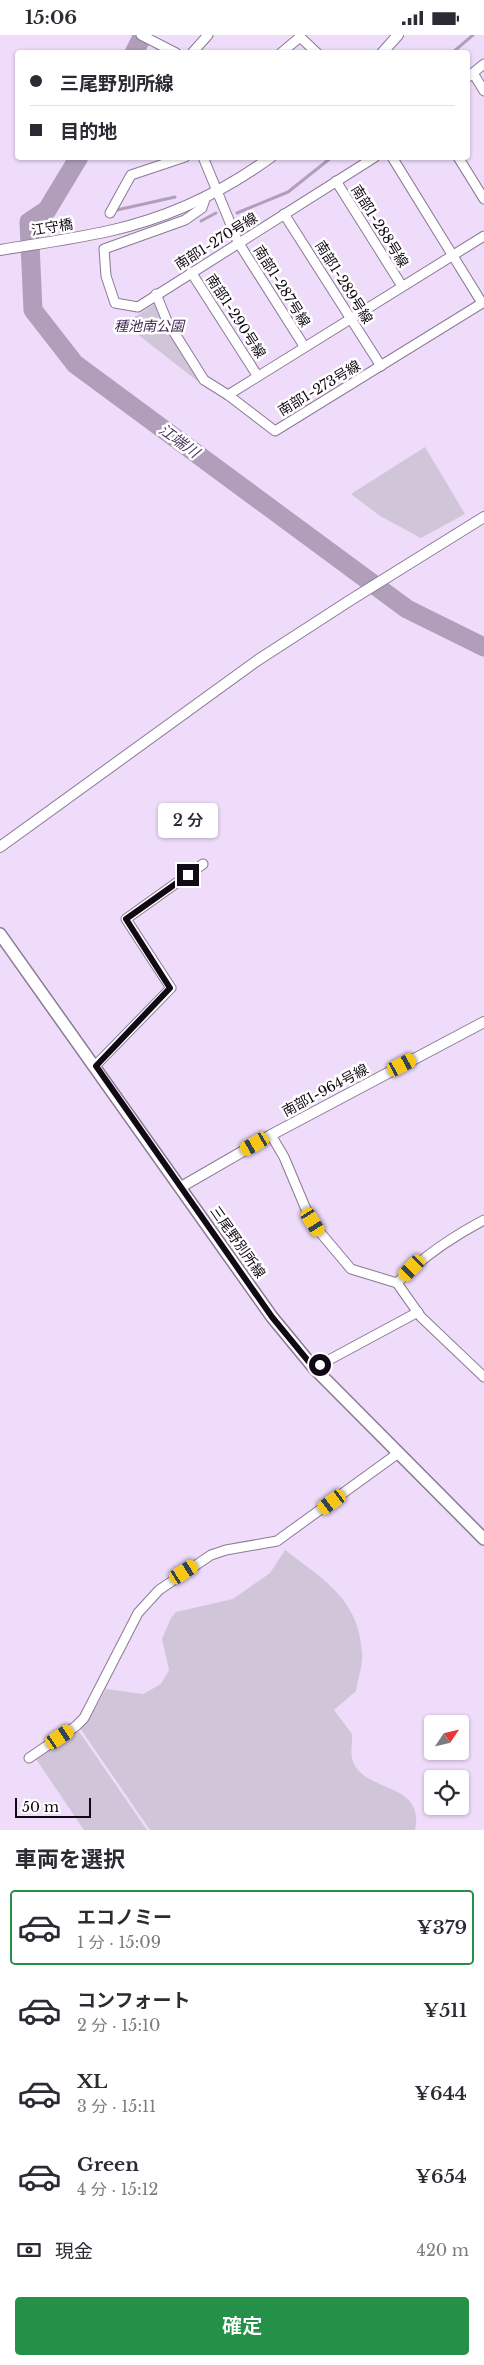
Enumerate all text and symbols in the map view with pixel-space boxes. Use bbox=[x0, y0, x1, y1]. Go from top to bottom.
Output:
text: 15:06 bbox=[25, 6, 77, 29]
text: 三尾野別所線 bbox=[60, 72, 174, 95]
text: 目的地 bbox=[60, 120, 117, 143]
street label: 南部1-288号線 bbox=[347, 181, 413, 271]
street label: 南部1-270号線 bbox=[171, 208, 261, 274]
street label: 江守橋 bbox=[30, 215, 74, 239]
street label: 南部1-289号線 bbox=[311, 237, 377, 327]
street label: 南部1-287号線 bbox=[250, 242, 314, 330]
street label: 南部1-290号線 bbox=[202, 271, 270, 361]
park label: 種池南公園 bbox=[114, 317, 186, 335]
street label: 南部1-273号線 bbox=[274, 356, 364, 420]
water label: 江端川 bbox=[156, 420, 205, 463]
callout: 2 分 bbox=[158, 803, 218, 837]
text: 2 分 bbox=[173, 810, 203, 830]
route end bbox=[177, 864, 199, 886]
car bbox=[385, 1051, 418, 1079]
street label: 南部1-964号線 bbox=[279, 1060, 371, 1120]
car bbox=[238, 1130, 271, 1158]
street label: 三尾野別所線 bbox=[207, 1202, 269, 1282]
car bbox=[298, 1205, 327, 1239]
car bbox=[396, 1252, 427, 1284]
route start bbox=[309, 1354, 331, 1376]
car bbox=[315, 1487, 348, 1517]
car bbox=[167, 1558, 200, 1586]
north arrow bbox=[424, 1715, 469, 1760]
map controls bbox=[424, 1715, 469, 1815]
car bbox=[43, 1722, 76, 1752]
button: locate bbox=[424, 1770, 469, 1815]
scale bar bbox=[15, 1795, 91, 1818]
text: 50 m bbox=[22, 1798, 59, 1816]
text: 車両を選択 bbox=[15, 1846, 125, 1873]
icon: car bbox=[17, 1905, 62, 1950]
text: エコノミー bbox=[77, 1906, 172, 1929]
text: ¥379 bbox=[417, 1916, 467, 1939]
text: 1 分 · 15:09 bbox=[77, 1932, 161, 1952]
icon: car bbox=[17, 1988, 62, 2033]
text: コンフォート bbox=[77, 1989, 190, 2012]
text: ¥511 bbox=[423, 1999, 467, 2022]
text: 2 分 · 15:10 bbox=[77, 2015, 161, 2035]
text: XL bbox=[77, 2070, 107, 2093]
icon: car bbox=[17, 2071, 62, 2116]
text: ¥644 bbox=[414, 2082, 467, 2105]
text: 3 分 · 15:11 bbox=[77, 2096, 156, 2116]
text: Green bbox=[77, 2153, 139, 2176]
icon: car bbox=[17, 2154, 62, 2199]
text: ¥654 bbox=[415, 2165, 467, 2188]
text: 4 分 · 15:12 bbox=[77, 2179, 158, 2199]
icon: cash bbox=[15, 2236, 43, 2264]
text: 現金 bbox=[55, 2240, 93, 2263]
text: 420 m bbox=[417, 2240, 469, 2260]
button: 確定 bbox=[15, 2297, 469, 2355]

